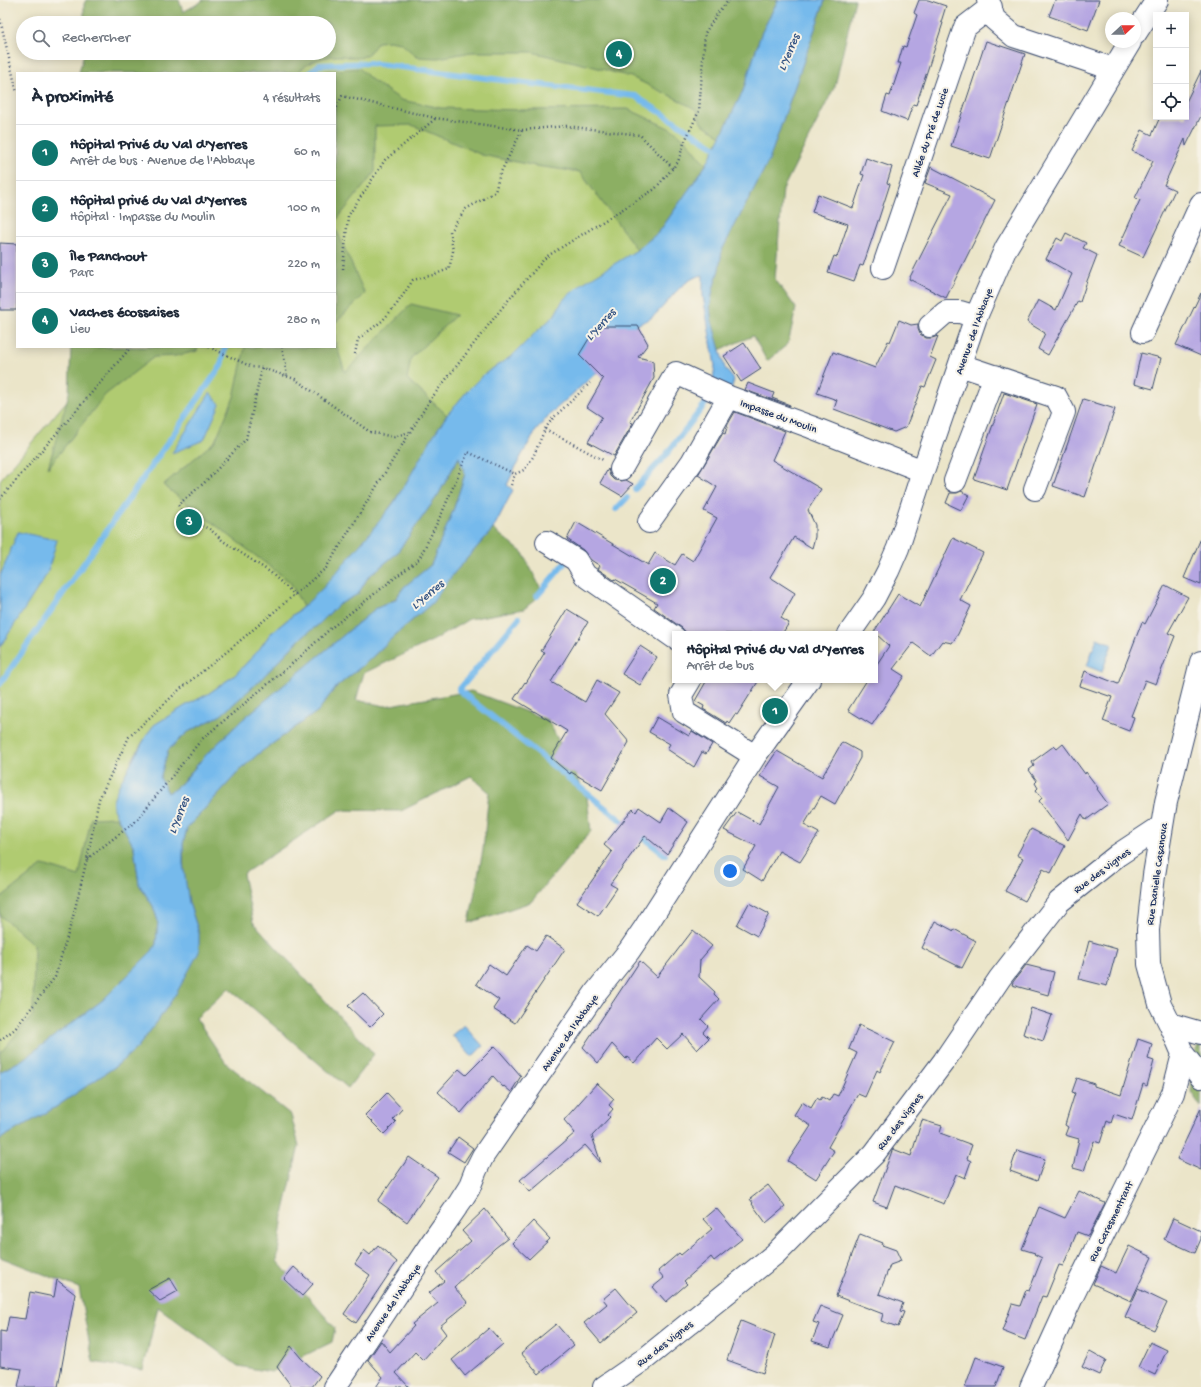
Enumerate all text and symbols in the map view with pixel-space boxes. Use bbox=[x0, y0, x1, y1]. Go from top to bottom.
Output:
north arrow bbox=[1105, 12, 1141, 48]
map controls bbox=[1153, 12, 1189, 120]
button: + bbox=[1153, 12, 1189, 48]
search box bbox=[16, 16, 336, 60]
icon: search bbox=[30, 27, 52, 49]
text: Rechercher bbox=[62, 29, 130, 47]
water label: L'Yerres bbox=[776, 31, 804, 73]
pin: 4 bbox=[606, 39, 632, 69]
button: − bbox=[1153, 48, 1189, 84]
button: locate bbox=[1153, 84, 1189, 120]
street label: Allée du Pré de Lucie bbox=[910, 86, 952, 179]
text: À proximité bbox=[32, 88, 113, 108]
text: 4 résultats bbox=[263, 91, 320, 106]
text: Hôpital Privé du Val d'Yerres bbox=[70, 136, 247, 154]
text: 1 bbox=[42, 145, 48, 160]
text: 60 m bbox=[294, 145, 320, 160]
text: Arrêt de bus · Avenue de l'Abbaye bbox=[70, 154, 255, 169]
text: Hôpital privé du Val d'Yerres bbox=[70, 192, 246, 210]
text: 2 bbox=[42, 201, 48, 216]
text: 100 m bbox=[288, 201, 320, 216]
text: Hôpital · Impasse du Moulin bbox=[70, 210, 215, 225]
text: Île Panchout bbox=[70, 248, 146, 266]
text: 3 bbox=[42, 257, 48, 272]
text: 220 m bbox=[288, 257, 320, 272]
text: Parc bbox=[70, 266, 93, 281]
street label: Avenue de l'Abbaye bbox=[954, 287, 996, 376]
text: Vaches écossaises bbox=[70, 304, 179, 322]
water label: L'Yerres bbox=[583, 305, 621, 344]
text: 4 bbox=[42, 313, 48, 328]
text: 280 m bbox=[287, 313, 320, 328]
text: Lieu bbox=[70, 322, 90, 337]
street label: Impasse du Moulin bbox=[738, 397, 819, 437]
pin: 3 bbox=[176, 507, 202, 537]
pin: 2 bbox=[650, 566, 676, 596]
water label: L'Yerres bbox=[409, 577, 449, 613]
popup bbox=[672, 631, 878, 683]
text: Hôpital Privé du Val d'Yerres bbox=[686, 641, 864, 659]
text: Arrêt de bus bbox=[686, 659, 754, 674]
pin: 1 bbox=[762, 696, 788, 726]
water label: L'Yerres bbox=[166, 794, 194, 836]
street label: Rue Danielle Casanova bbox=[1145, 822, 1171, 926]
street label: Rue des Vignes bbox=[1072, 846, 1134, 897]
your location bbox=[720, 861, 740, 881]
street label: Avenue de l'Abbaye bbox=[540, 992, 602, 1074]
street label: Rue des Vignes bbox=[875, 1091, 926, 1153]
street label: Rue Caresmentrant bbox=[1087, 1178, 1137, 1264]
street label: Avenue de l'Abbaye bbox=[363, 1262, 424, 1344]
street label: Rue des Vignes bbox=[635, 1318, 696, 1370]

